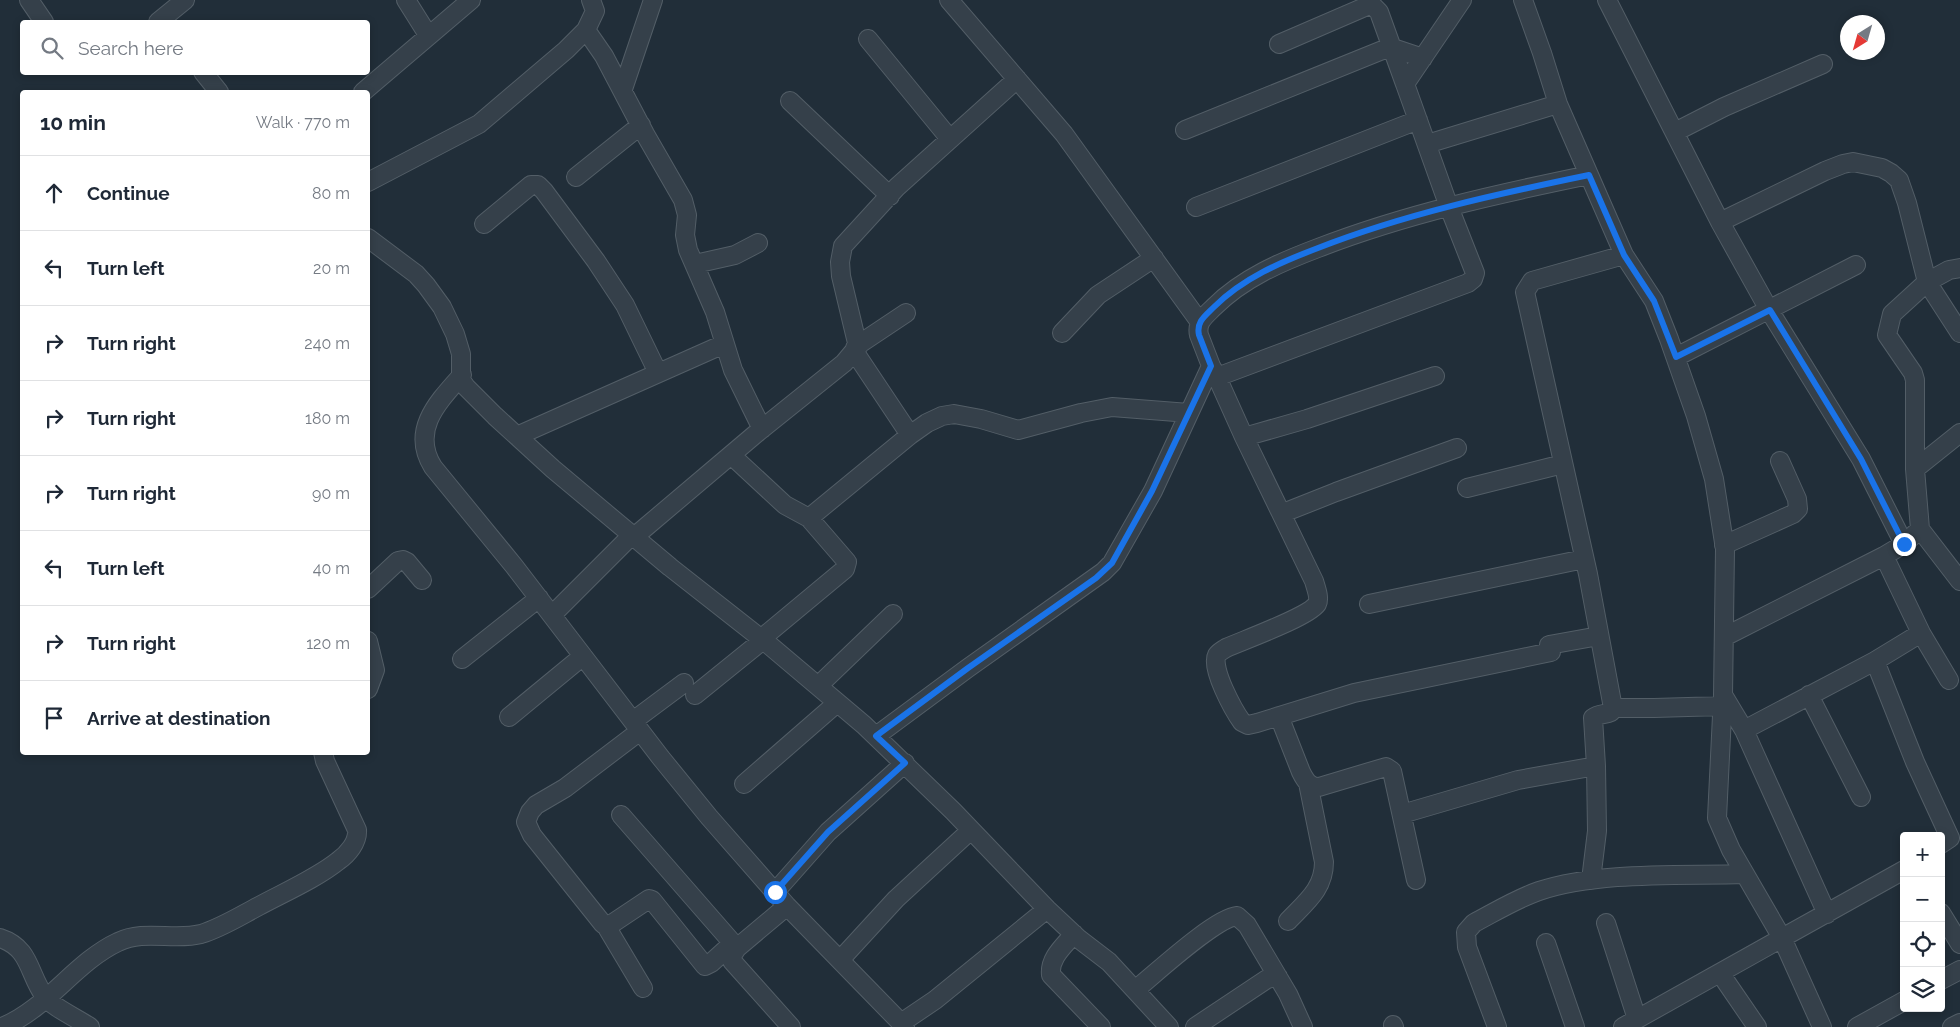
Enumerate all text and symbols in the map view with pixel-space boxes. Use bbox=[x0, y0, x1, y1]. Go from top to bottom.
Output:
north arrow bbox=[1840, 15, 1885, 60]
search box bbox=[20, 20, 370, 75]
icon: search bbox=[38, 34, 66, 62]
text: Search here bbox=[78, 37, 184, 59]
text: 10 min bbox=[40, 110, 106, 135]
text: Walk · 770 m bbox=[256, 113, 350, 132]
icon: ahead bbox=[40, 179, 68, 207]
text: Continue bbox=[87, 182, 170, 204]
text: 80 m bbox=[312, 184, 350, 203]
icon: left bbox=[40, 254, 68, 282]
text: Turn left bbox=[87, 257, 164, 279]
text: 20 m bbox=[313, 259, 350, 278]
icon: right bbox=[40, 329, 68, 357]
text: Turn right bbox=[87, 332, 176, 354]
text: 240 m bbox=[304, 334, 350, 353]
icon: right bbox=[40, 404, 68, 432]
text: Turn right bbox=[87, 407, 176, 429]
text: 180 m bbox=[305, 409, 350, 428]
icon: right bbox=[40, 479, 68, 507]
text: Turn right bbox=[87, 482, 176, 504]
text: 90 m bbox=[312, 484, 350, 503]
route end bbox=[1893, 533, 1916, 556]
icon: left bbox=[40, 554, 68, 582]
text: Turn left bbox=[87, 557, 164, 579]
text: 40 m bbox=[313, 559, 350, 578]
icon: right bbox=[40, 629, 68, 657]
text: Turn right bbox=[87, 632, 176, 654]
text: 120 m bbox=[306, 634, 350, 653]
icon: arrive bbox=[40, 704, 68, 732]
text: Arrive at destination bbox=[87, 707, 271, 729]
map controls bbox=[1900, 832, 1945, 1012]
button: + bbox=[1900, 832, 1945, 877]
button: − bbox=[1900, 877, 1945, 922]
route start bbox=[764, 881, 787, 904]
button: locate bbox=[1900, 922, 1945, 967]
button: layers bbox=[1900, 967, 1945, 1012]

